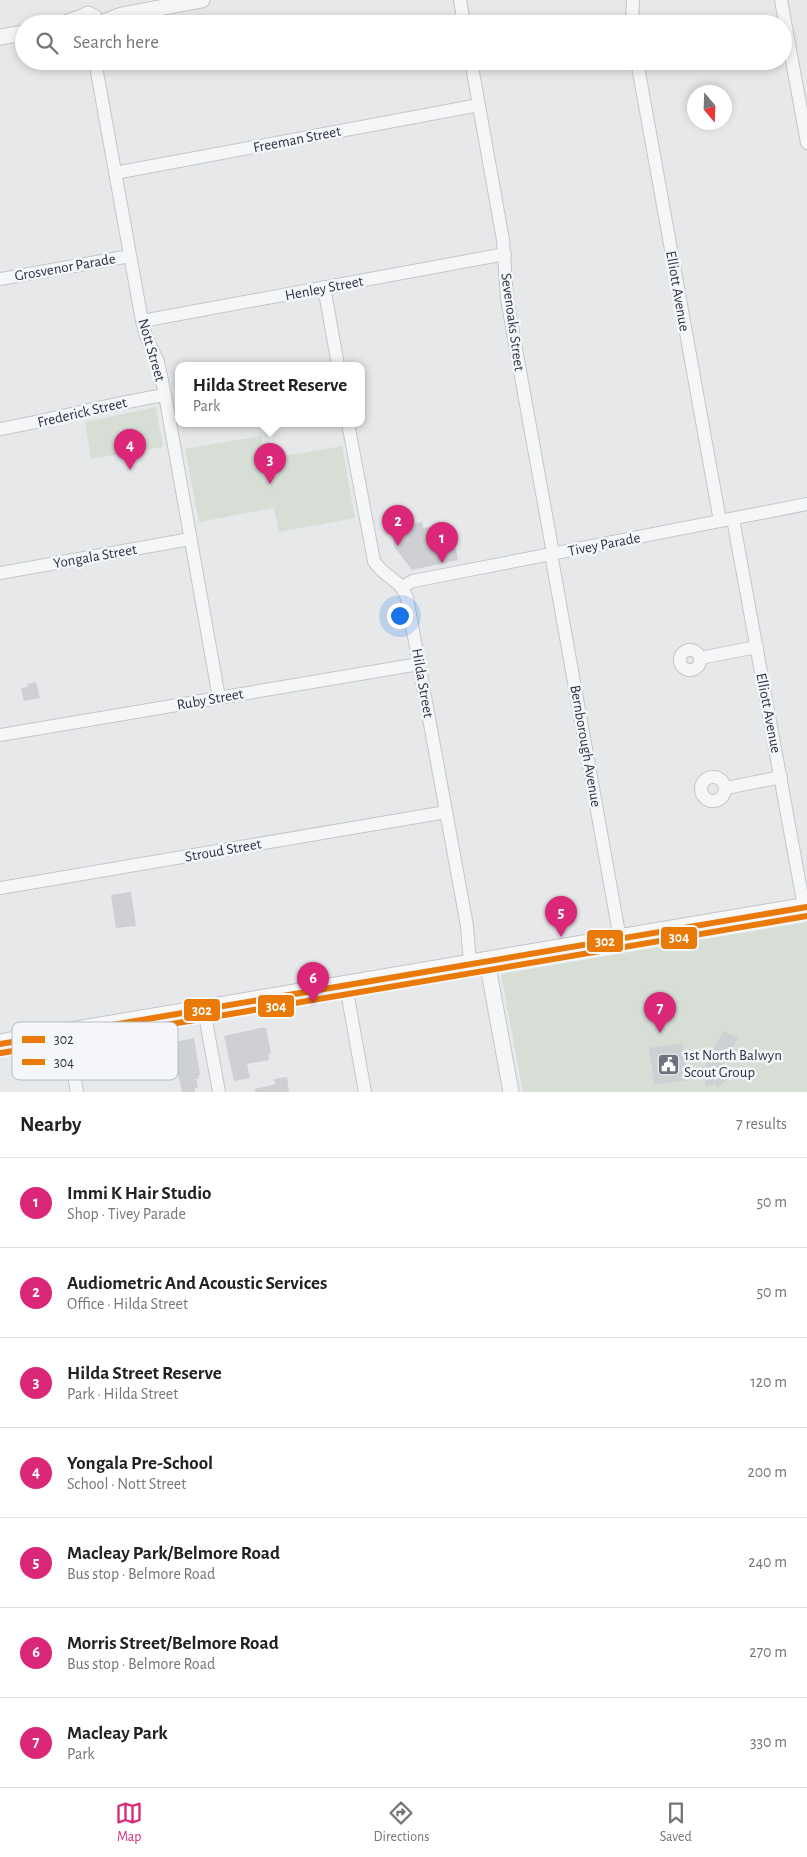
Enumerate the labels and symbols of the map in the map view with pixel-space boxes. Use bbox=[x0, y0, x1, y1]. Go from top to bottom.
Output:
north arrow bbox=[687, 85, 732, 130]
street label: Freeman Street bbox=[252, 124, 342, 155]
street label: Elliott Avenue bbox=[663, 250, 692, 333]
street label: Grosvenor Parade bbox=[13, 251, 117, 284]
street label: Sevenoaks Street bbox=[498, 272, 527, 372]
street label: Henley Street bbox=[284, 274, 365, 303]
street label: Nott Street bbox=[135, 317, 168, 383]
street label: Frederick Street bbox=[36, 395, 128, 430]
pin: 4 bbox=[114, 429, 146, 470]
pin: 3 bbox=[254, 443, 286, 484]
pin: 2 bbox=[382, 505, 414, 546]
pin: 1 bbox=[426, 522, 458, 563]
street label: Tivey Parade bbox=[567, 530, 642, 559]
street label: Yongala Street bbox=[52, 542, 138, 571]
your location bbox=[387, 603, 413, 629]
street label: Hilda Street bbox=[409, 647, 436, 719]
street label: Elliott Avenue bbox=[753, 672, 784, 755]
street label: Bernborough Avenue bbox=[567, 684, 604, 808]
street label: Ruby Street bbox=[176, 686, 245, 713]
street label: Stroud Street bbox=[184, 836, 263, 865]
pin: 5 bbox=[545, 896, 577, 937]
line badge: 304 bbox=[660, 926, 698, 950]
line badge: 302 bbox=[586, 929, 624, 953]
text: 304 bbox=[669, 931, 689, 945]
text: 302 bbox=[595, 935, 615, 949]
pin: 6 bbox=[297, 962, 329, 1003]
pin: 7 bbox=[644, 992, 676, 1033]
line badge: 304 bbox=[257, 994, 295, 1018]
line badge: 302 bbox=[183, 998, 221, 1022]
text: 304 bbox=[266, 1000, 286, 1014]
text: 302 bbox=[192, 1004, 212, 1018]
legend bbox=[12, 1022, 178, 1080]
text: 302 bbox=[54, 1033, 74, 1047]
place label: 1st North Balwyn Scout Group bbox=[684, 1048, 782, 1080]
public building icon: 1st North Balwyn Scout Group bbox=[656, 1052, 680, 1076]
text: 304 bbox=[54, 1056, 74, 1070]

